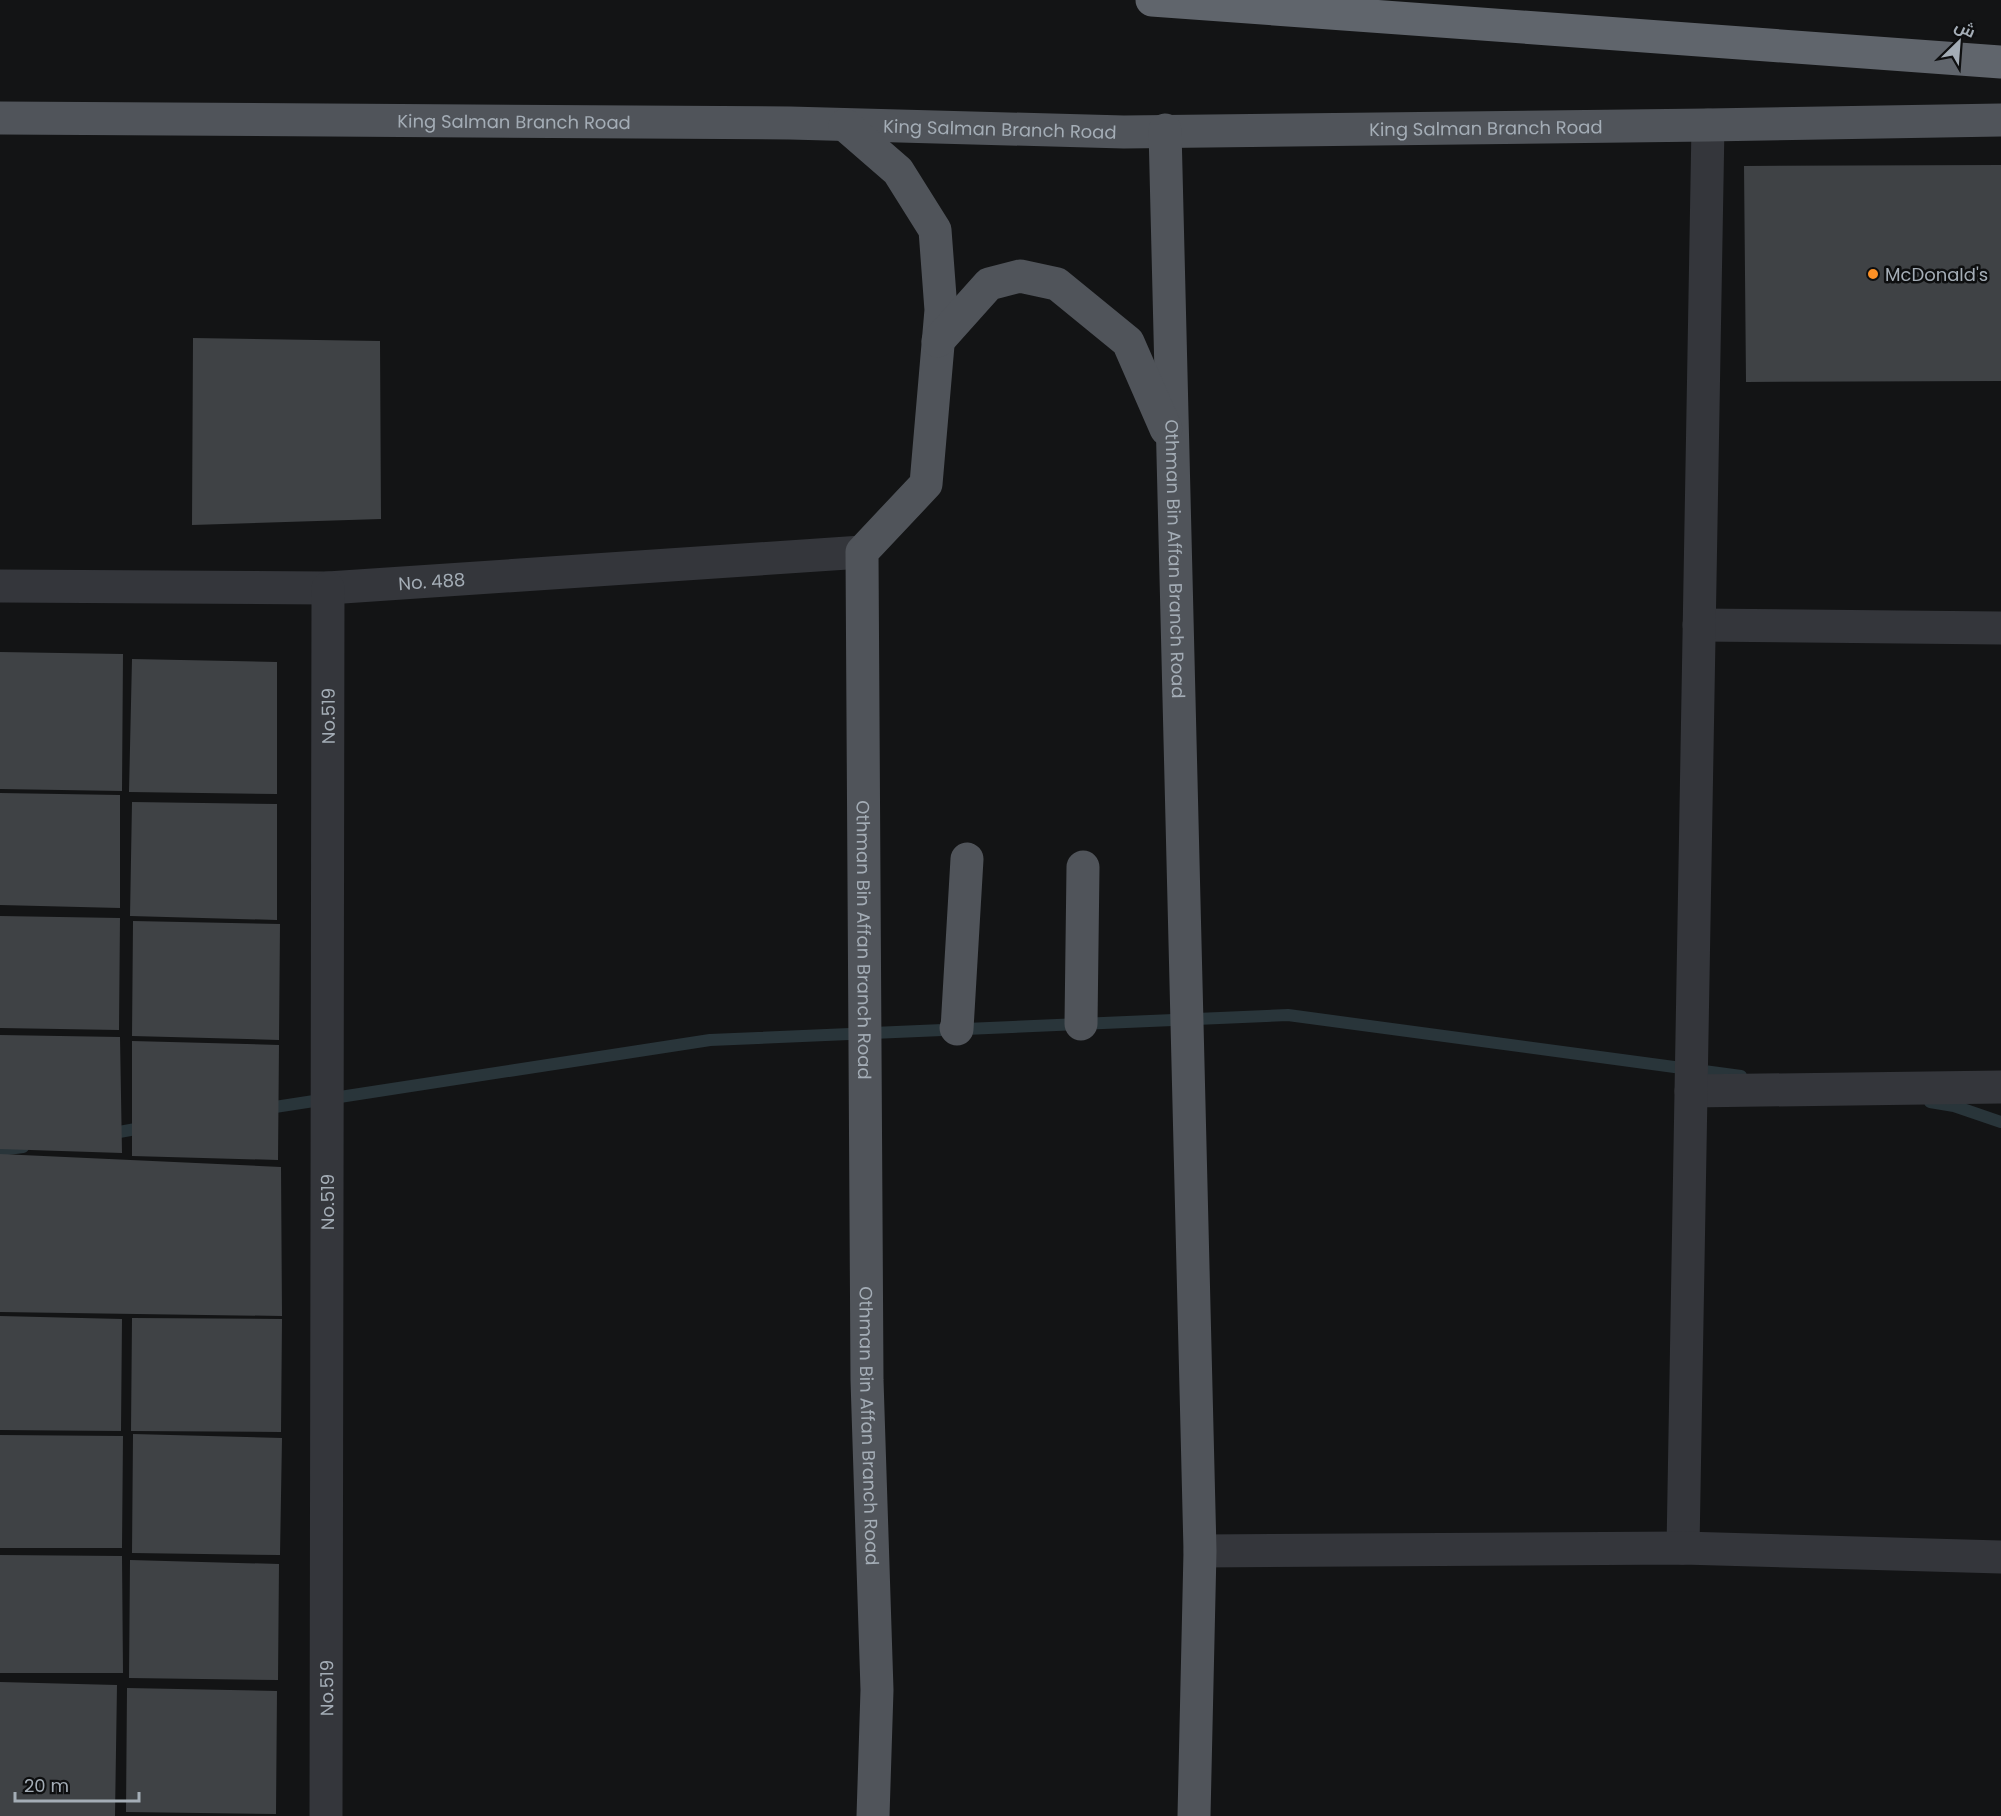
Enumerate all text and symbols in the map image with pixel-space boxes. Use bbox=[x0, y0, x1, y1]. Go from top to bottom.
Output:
north arrow bbox=[1929, 12, 1989, 72]
text: ش bbox=[1951, 14, 1979, 44]
street label: King Salman Branch Road bbox=[397, 108, 631, 134]
street label: King Salman Branch Road bbox=[883, 113, 1117, 144]
street label: King Salman Branch Road bbox=[1369, 114, 1603, 142]
place label: McDonald's bbox=[1885, 262, 1988, 287]
marker: McDonald's bbox=[1866, 267, 1880, 281]
street label: Othman Bin Affan Branch Road bbox=[1160, 419, 1191, 699]
street label: No. 488 bbox=[398, 566, 466, 596]
street label: No.519 bbox=[315, 688, 340, 744]
street label: Othman Bin Affan Branch Road bbox=[851, 800, 878, 1080]
street label: No.519 bbox=[314, 1174, 340, 1230]
street label: Othman Bin Affan Branch Road bbox=[854, 1286, 885, 1566]
street label: No.519 bbox=[314, 1660, 339, 1716]
scale bar bbox=[15, 1765, 140, 1803]
text: 20 m bbox=[24, 1773, 69, 1798]

